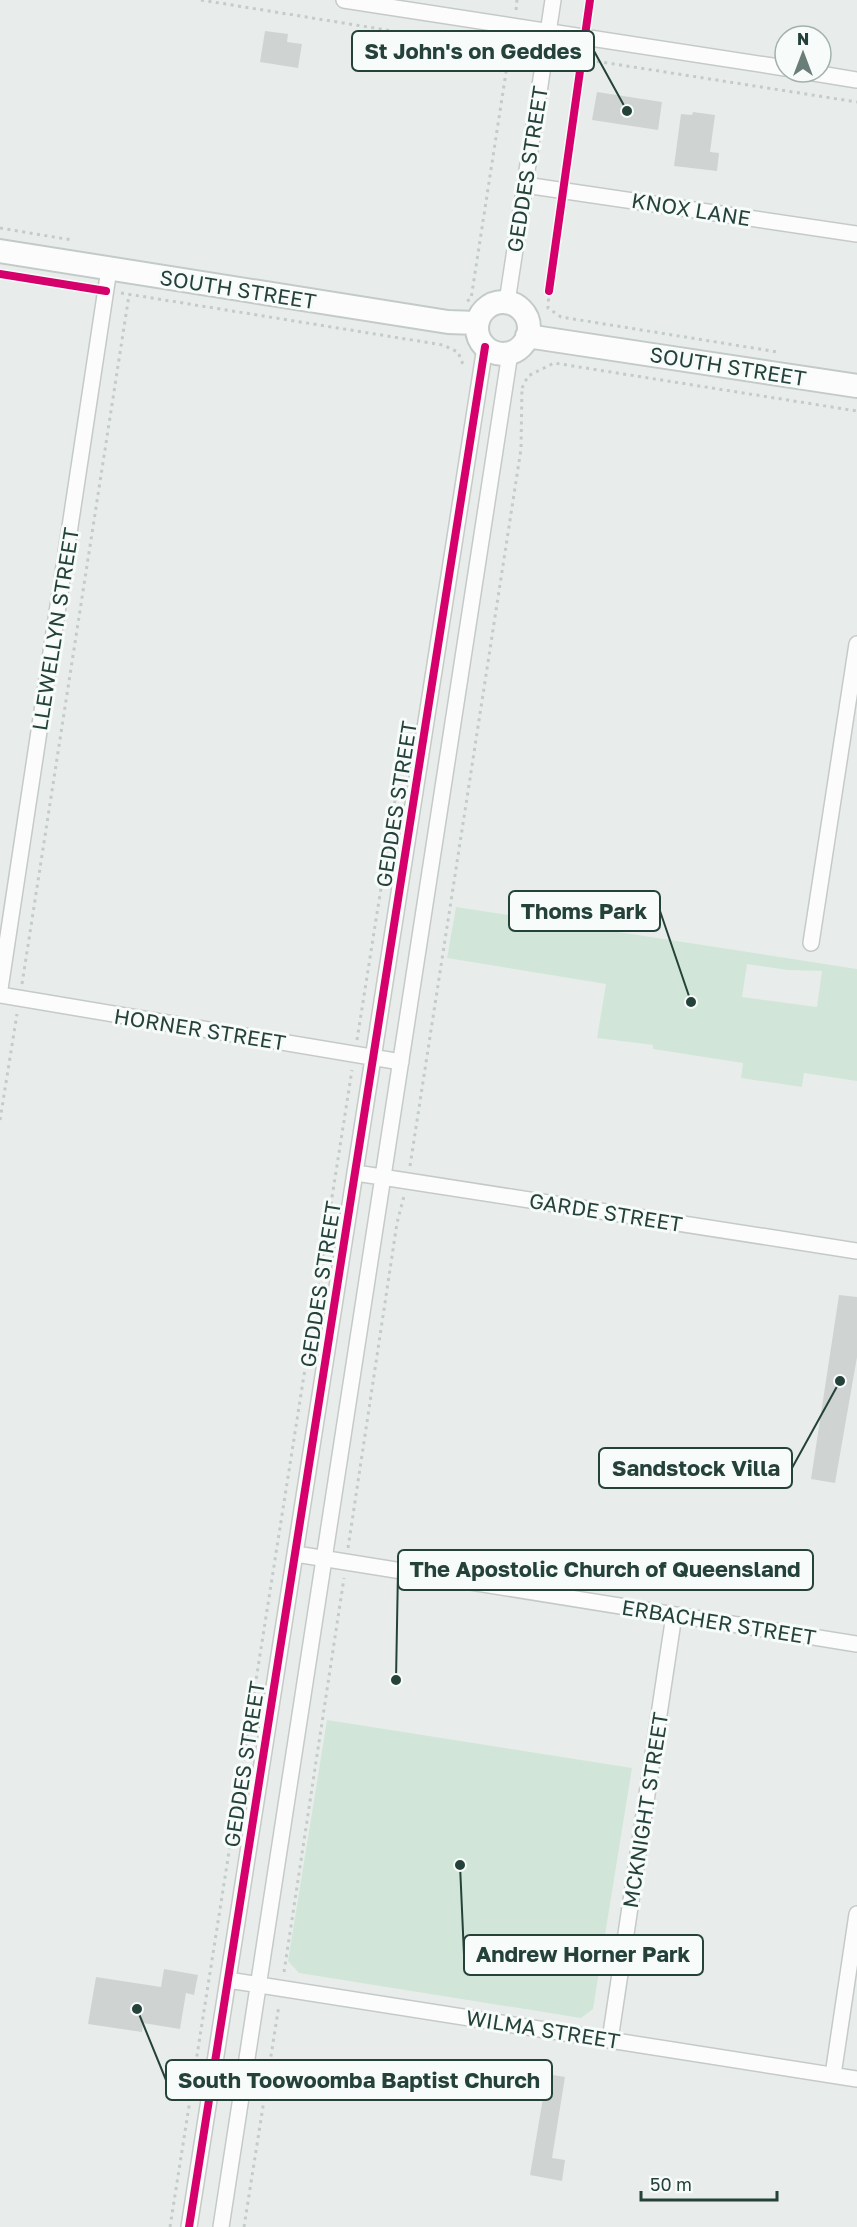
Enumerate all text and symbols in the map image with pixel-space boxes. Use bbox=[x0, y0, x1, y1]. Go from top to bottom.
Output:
north arrow bbox=[773, 24, 833, 84]
text: N bbox=[797, 29, 809, 49]
callout: St John's on Geddes bbox=[352, 31, 594, 71]
text: St John's on Geddes bbox=[364, 37, 582, 64]
street label: GEDDES STREET bbox=[501, 84, 553, 254]
street label: KNOX LANE bbox=[630, 187, 752, 231]
street label: SOUTH STREET bbox=[158, 264, 318, 314]
street label: SOUTH STREET bbox=[648, 341, 808, 391]
street label: LLEWELLYN STREET bbox=[26, 526, 84, 732]
street label: GEDDES STREET bbox=[370, 719, 422, 889]
callout: Thoms Park bbox=[509, 891, 660, 931]
text: Thoms Park bbox=[521, 897, 647, 924]
street label: HORNER STREET bbox=[112, 1003, 288, 1055]
street label: GARDE STREET bbox=[527, 1187, 685, 1237]
street label: GEDDES STREET bbox=[294, 1199, 346, 1369]
callout: Sandstock Villa bbox=[599, 1448, 792, 1488]
text: Sandstock Villa bbox=[612, 1454, 780, 1481]
callout: The Apostolic Church of Queensland bbox=[398, 1550, 813, 1590]
text: The Apostolic Church of Queensland bbox=[409, 1555, 801, 1582]
street label: ERBACHER STREET bbox=[620, 1594, 818, 1650]
street label: GEDDES STREET bbox=[218, 1679, 270, 1849]
street label: MCKNIGHT STREET bbox=[617, 1710, 673, 1910]
callout: Andrew Horner Park bbox=[464, 1935, 703, 1975]
text: Andrew Horner Park bbox=[476, 1940, 691, 1967]
street label: WILMA STREET bbox=[464, 2004, 622, 2054]
callout: South Toowoomba Baptist Church bbox=[166, 2060, 552, 2100]
text: South Toowoomba Baptist Church bbox=[178, 2066, 540, 2093]
scale bar bbox=[641, 2164, 778, 2202]
text: 50 m bbox=[650, 2173, 692, 2195]

